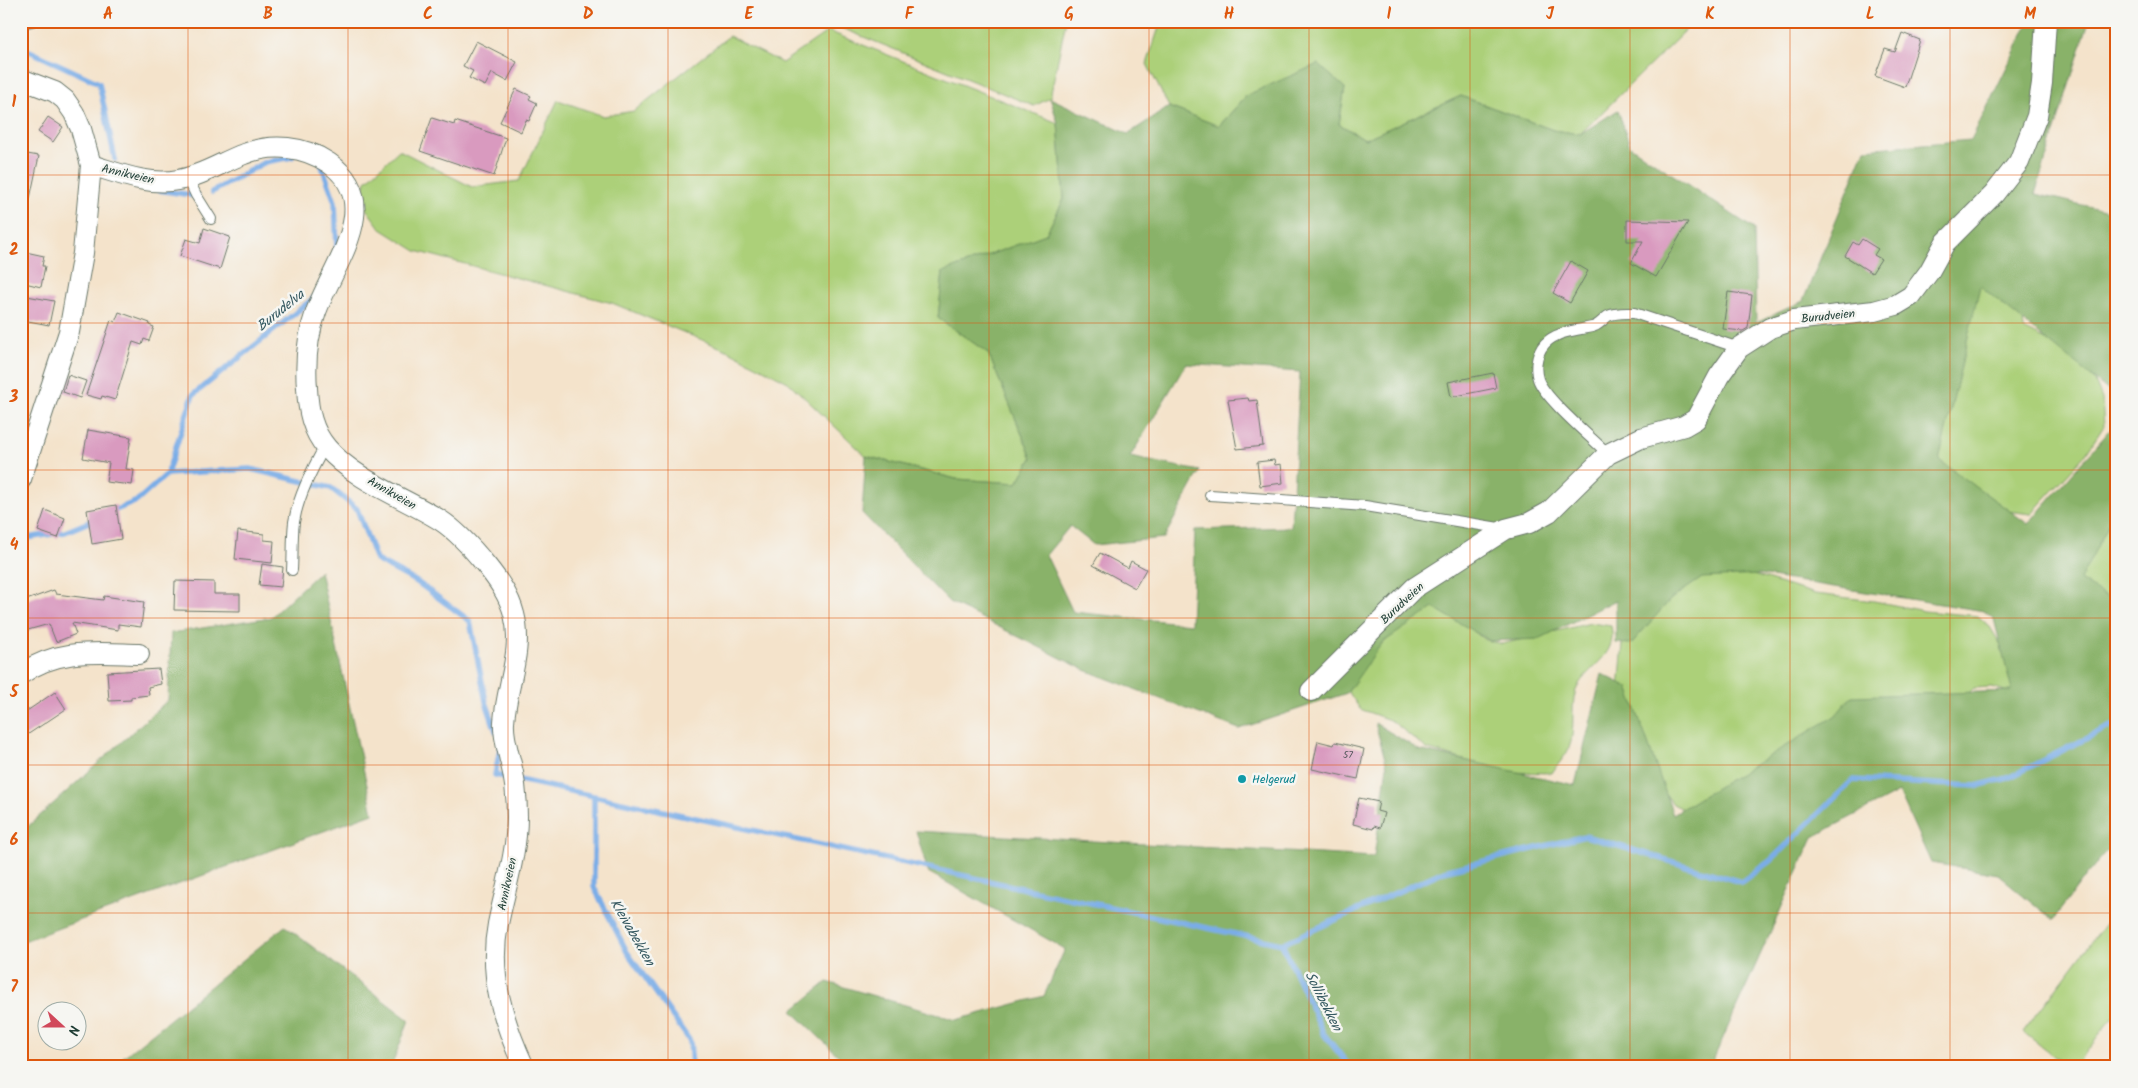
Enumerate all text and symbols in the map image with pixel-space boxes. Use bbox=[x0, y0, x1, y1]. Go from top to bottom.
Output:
text: A bbox=[103, 2, 113, 27]
text: B bbox=[263, 2, 273, 27]
text: C bbox=[423, 2, 433, 27]
text: D bbox=[583, 2, 594, 27]
text: E bbox=[745, 2, 755, 27]
text: F bbox=[905, 2, 915, 27]
text: G bbox=[1064, 2, 1074, 27]
text: H bbox=[1224, 2, 1234, 27]
text: I bbox=[1387, 2, 1392, 27]
text: J bbox=[1546, 2, 1555, 27]
text: K bbox=[1705, 2, 1715, 27]
text: L bbox=[1866, 2, 1874, 27]
text: M bbox=[2024, 2, 2037, 27]
text: 1 bbox=[12, 90, 17, 115]
street label: Annikveien bbox=[100, 159, 156, 190]
text: 2 bbox=[9, 238, 19, 263]
water label: Burudelva bbox=[252, 284, 311, 337]
street label: Burudveien bbox=[1800, 304, 1856, 329]
text: 3 bbox=[9, 385, 19, 410]
street label: Annikveien bbox=[364, 472, 420, 515]
text: 4 bbox=[10, 533, 19, 558]
street label: Burudveien bbox=[1376, 578, 1429, 629]
text: 5 bbox=[9, 680, 20, 705]
house number: 57 bbox=[1343, 747, 1353, 763]
place label: Helgerud bbox=[1252, 770, 1296, 789]
marker: Helgerud bbox=[1236, 773, 1248, 785]
text: 6 bbox=[10, 828, 19, 853]
street label: Annikveien bbox=[493, 856, 522, 912]
water label: Kleivabekken bbox=[604, 895, 661, 972]
water label: Sollibekken bbox=[1299, 968, 1348, 1037]
text: 7 bbox=[10, 975, 18, 1000]
north arrow bbox=[38, 1000, 88, 1050]
text: N bbox=[61, 1022, 85, 1039]

